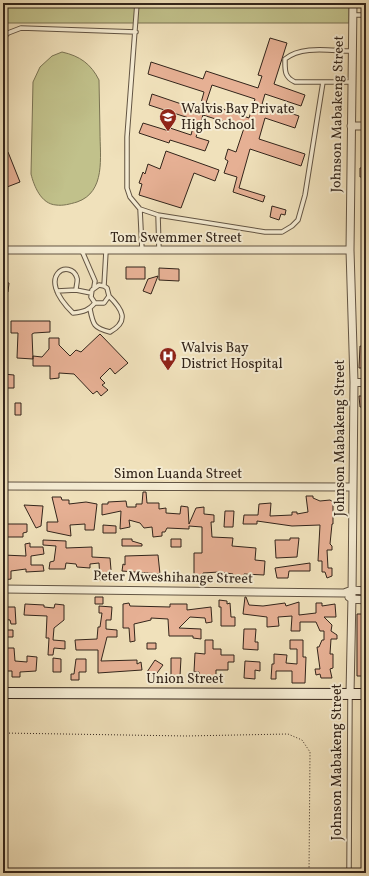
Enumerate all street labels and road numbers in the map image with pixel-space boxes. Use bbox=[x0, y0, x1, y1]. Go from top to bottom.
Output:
street label: Johnson Mabakeng Street bbox=[327, 35, 349, 193]
street label: Tom Swemmer Street bbox=[110, 229, 242, 248]
street label: Johnson Mabakeng Street bbox=[331, 359, 350, 516]
street label: Simon Luanda Street bbox=[114, 465, 242, 484]
street label: Peter Mweshihange Street bbox=[93, 567, 253, 589]
street label: Union Street bbox=[146, 670, 224, 689]
street label: Johnson Mabakeng Street bbox=[328, 683, 347, 840]

